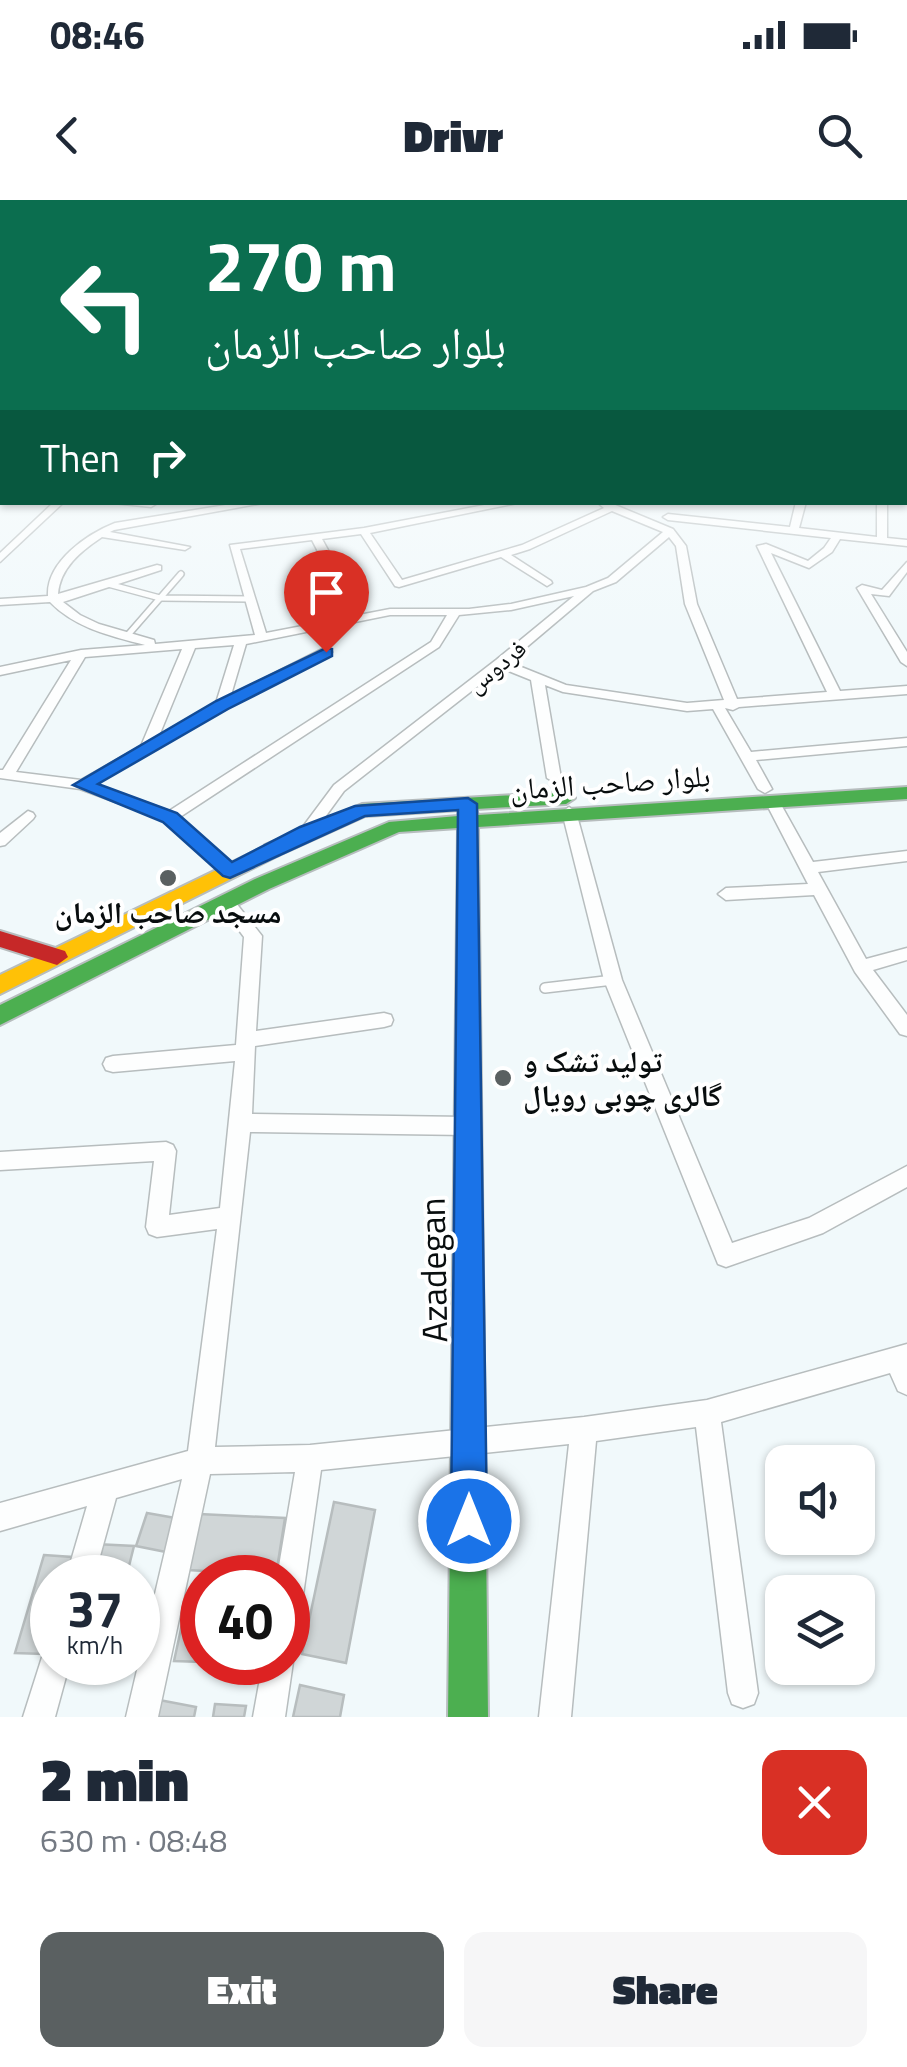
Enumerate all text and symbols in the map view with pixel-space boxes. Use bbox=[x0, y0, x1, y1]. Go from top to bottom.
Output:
text: 08:46 bbox=[50, 6, 145, 64]
text: Drivr bbox=[404, 101, 503, 169]
icon: back bbox=[40, 108, 95, 163]
icon: search bbox=[812, 108, 867, 163]
text: 270 m bbox=[205, 212, 397, 318]
icon: left bbox=[40, 240, 170, 370]
text: بلوار صاحب الزمان bbox=[205, 308, 506, 376]
text: Then bbox=[40, 429, 120, 487]
icon: right bbox=[140, 430, 195, 485]
pin bbox=[284, 550, 369, 653]
icon: arrive bbox=[299, 565, 354, 620]
street label: فردوس bbox=[458, 630, 534, 702]
street label: بلوار صاحب الزمان bbox=[508, 752, 712, 812]
marker: مسجد صاحب الزمان bbox=[157, 867, 179, 889]
place label: مسجد صاحب الزمان bbox=[55, 889, 281, 935]
place label: تولید تشک و گالری چوبی رویال bbox=[523, 1038, 722, 1118]
marker: تولید تشک و گالری چوبی رویال bbox=[492, 1067, 514, 1089]
street label: Azadegan bbox=[405, 1197, 461, 1343]
map controls bbox=[765, 1445, 875, 1685]
button: sound bbox=[765, 1445, 875, 1555]
position arrow bbox=[417, 1469, 521, 1573]
speed limit sign: 40 bbox=[180, 1555, 310, 1685]
text: 37 bbox=[67, 1570, 123, 1646]
button: layers bbox=[765, 1575, 875, 1685]
text: km/h bbox=[67, 1626, 123, 1664]
text: 2 min bbox=[40, 1733, 189, 1824]
button: close bbox=[762, 1750, 867, 1855]
text: 630 m · 08:48 bbox=[40, 1816, 227, 1864]
button: Exit bbox=[40, 1932, 444, 2047]
button: Share bbox=[464, 1932, 867, 2047]

